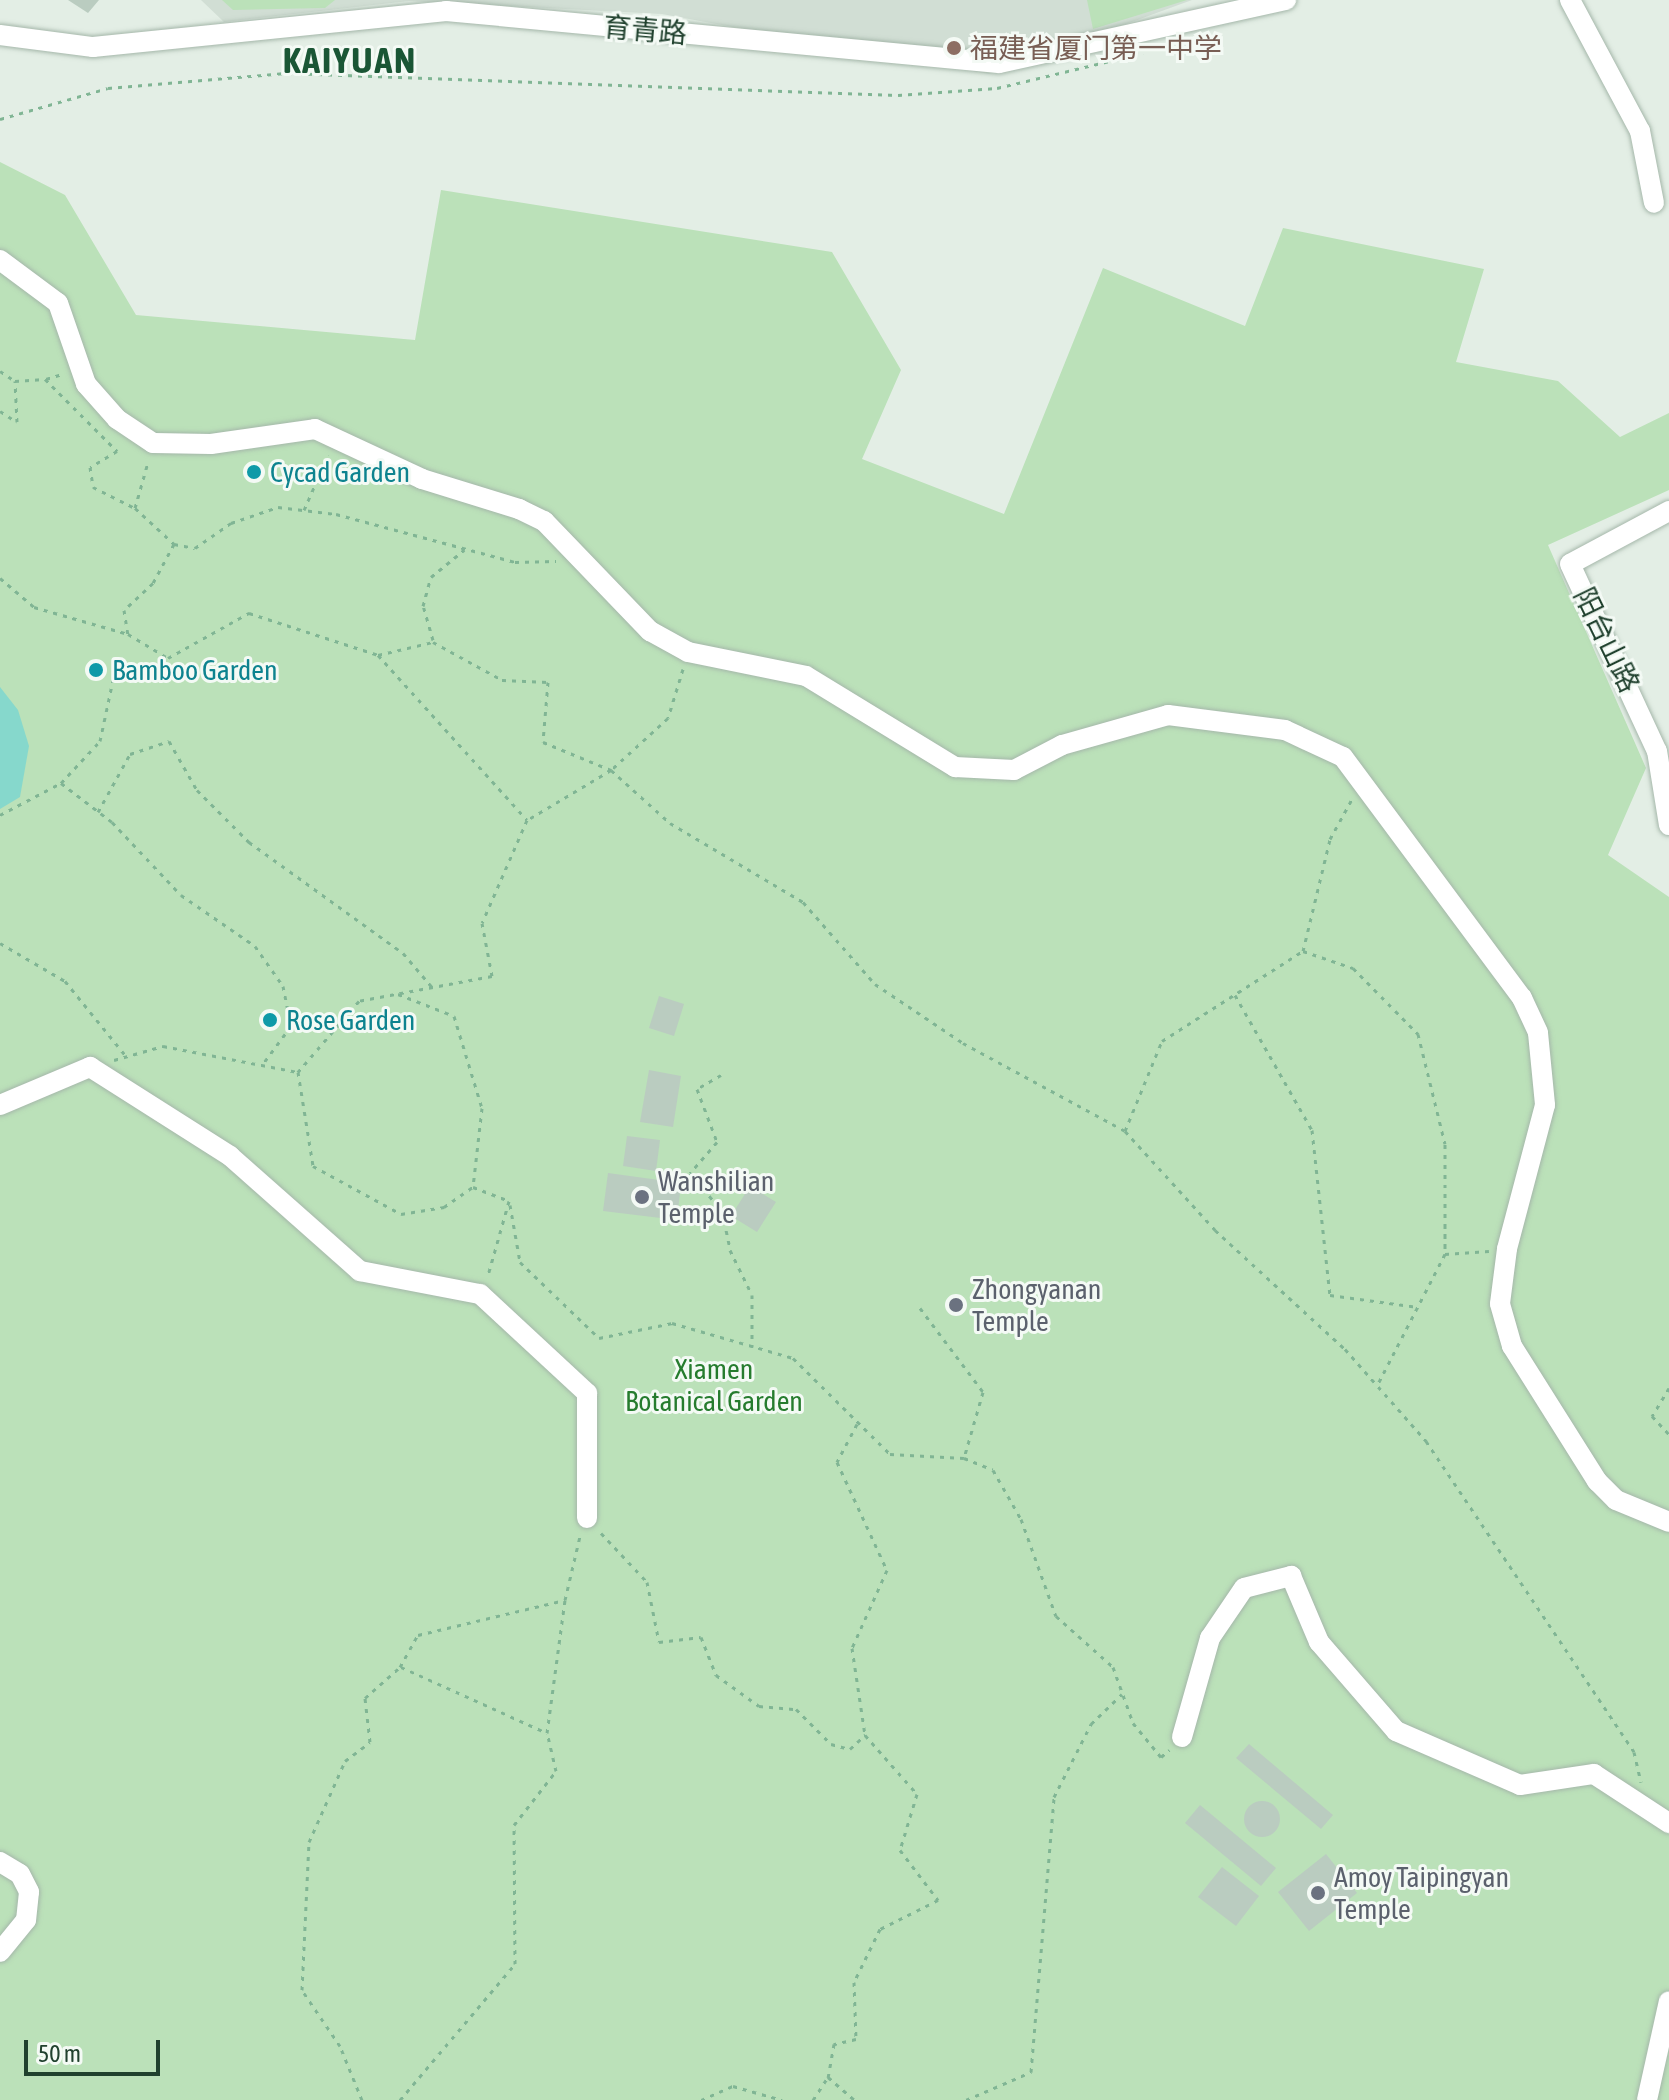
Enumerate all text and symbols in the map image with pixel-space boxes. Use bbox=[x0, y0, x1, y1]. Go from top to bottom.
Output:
street label: 育青路 bbox=[602, 10, 688, 50]
place label: 福建省厦门第一中学 bbox=[970, 31, 1222, 65]
district label: KAIYUAN bbox=[283, 39, 417, 83]
marker: 福建省厦门第一中学 bbox=[945, 39, 963, 57]
place label: Cycad Garden bbox=[270, 455, 410, 489]
marker: Cycad Garden bbox=[245, 463, 263, 481]
street label: 阳台山路 bbox=[1567, 582, 1647, 698]
place label: Bamboo Garden bbox=[112, 653, 278, 687]
marker: Bamboo Garden bbox=[87, 661, 105, 679]
place label: Rose Garden bbox=[286, 1003, 415, 1037]
marker: Rose Garden bbox=[261, 1011, 279, 1029]
place label: Wanshilian Temple bbox=[658, 1164, 774, 1230]
marker: Wanshilian Temple bbox=[633, 1188, 651, 1206]
place label: Zhongyanan Temple bbox=[972, 1272, 1101, 1338]
marker: Zhongyanan Temple bbox=[947, 1296, 965, 1314]
park label: Xiamen Botanical Garden bbox=[625, 1352, 803, 1418]
place label: Amoy Taipingyan Temple bbox=[1334, 1860, 1509, 1926]
marker: Amoy Taipingyan Temple bbox=[1309, 1884, 1327, 1902]
scale bar bbox=[28, 2024, 164, 2074]
text: 50 m bbox=[38, 2040, 81, 2067]

